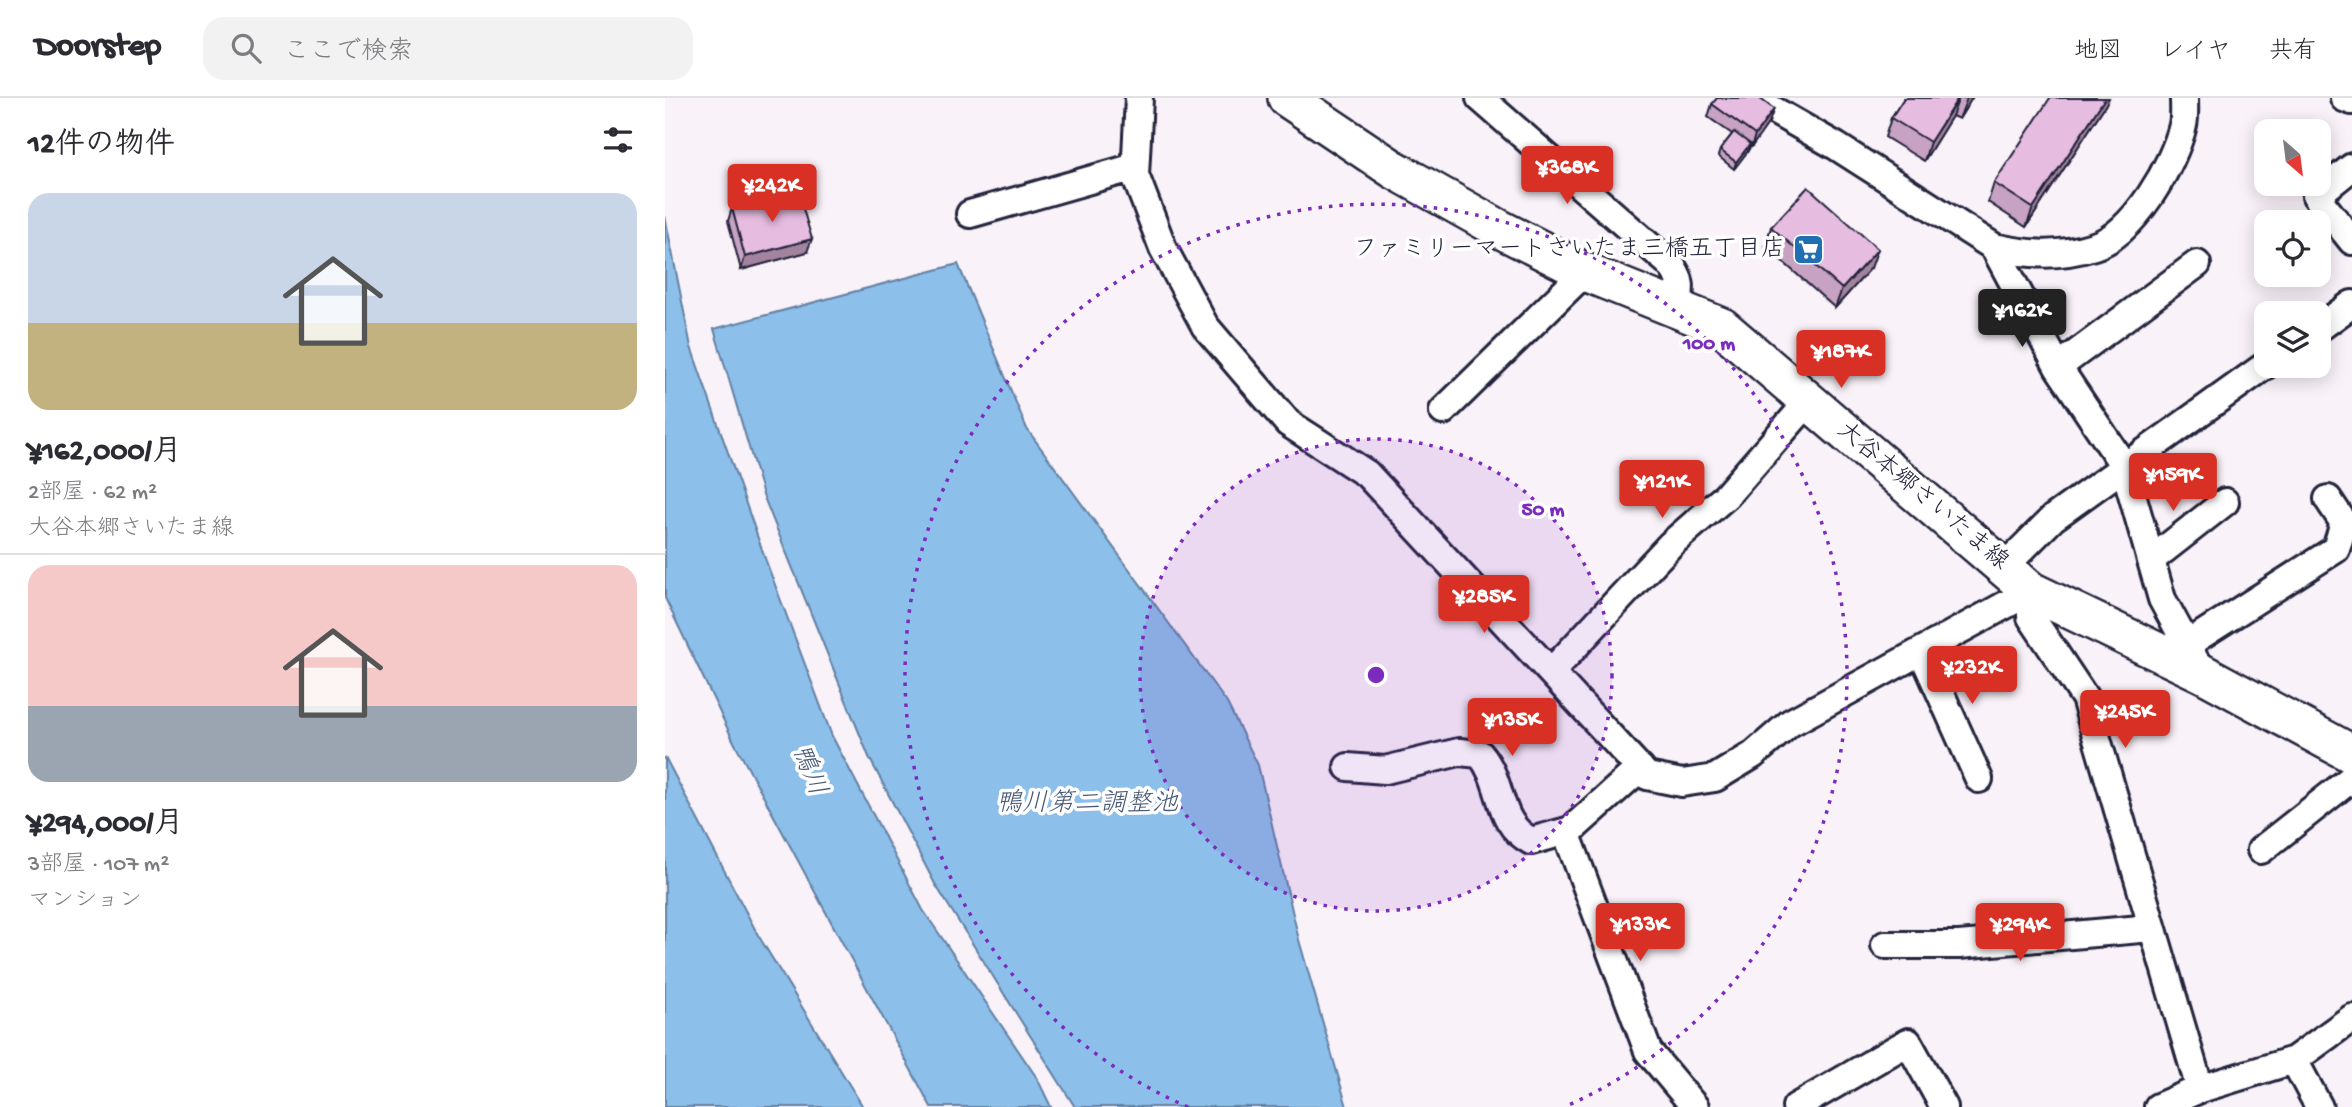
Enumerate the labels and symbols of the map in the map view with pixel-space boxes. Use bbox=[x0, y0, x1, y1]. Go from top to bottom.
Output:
north arrow bbox=[2254, 119, 2331, 196]
pin: ¥368K bbox=[1518, 146, 1616, 206]
pin: ¥242K bbox=[723, 164, 821, 224]
supermarket icon: ファミリーマートさいたま三橋五丁目店 bbox=[1791, 233, 1825, 267]
place label: ファミリーマートさいたま三橋五丁目店 bbox=[1353, 235, 1785, 265]
pin: ¥162K bbox=[1973, 289, 2071, 349]
pin: ¥187K bbox=[1792, 330, 1890, 390]
text: 100 m bbox=[1682, 333, 1735, 358]
street label: 大谷本郷さいたま線 bbox=[1830, 416, 2014, 577]
pin: ¥159K bbox=[2124, 454, 2222, 513]
pin: ¥121K bbox=[1613, 460, 1711, 520]
text: 50 m bbox=[1522, 499, 1565, 524]
pin: ¥285K bbox=[1435, 575, 1533, 635]
pin: ¥232K bbox=[1923, 646, 2021, 706]
centre of rings bbox=[1364, 663, 1388, 687]
pin: ¥245K bbox=[2076, 690, 2174, 750]
pin: ¥135K bbox=[1463, 698, 1561, 758]
water label: 鴨川 bbox=[783, 740, 833, 801]
water label: 鴨川第二調整池 bbox=[996, 788, 1179, 821]
pin: ¥133K bbox=[1591, 904, 1689, 963]
pin: ¥294K bbox=[1971, 904, 2069, 963]

